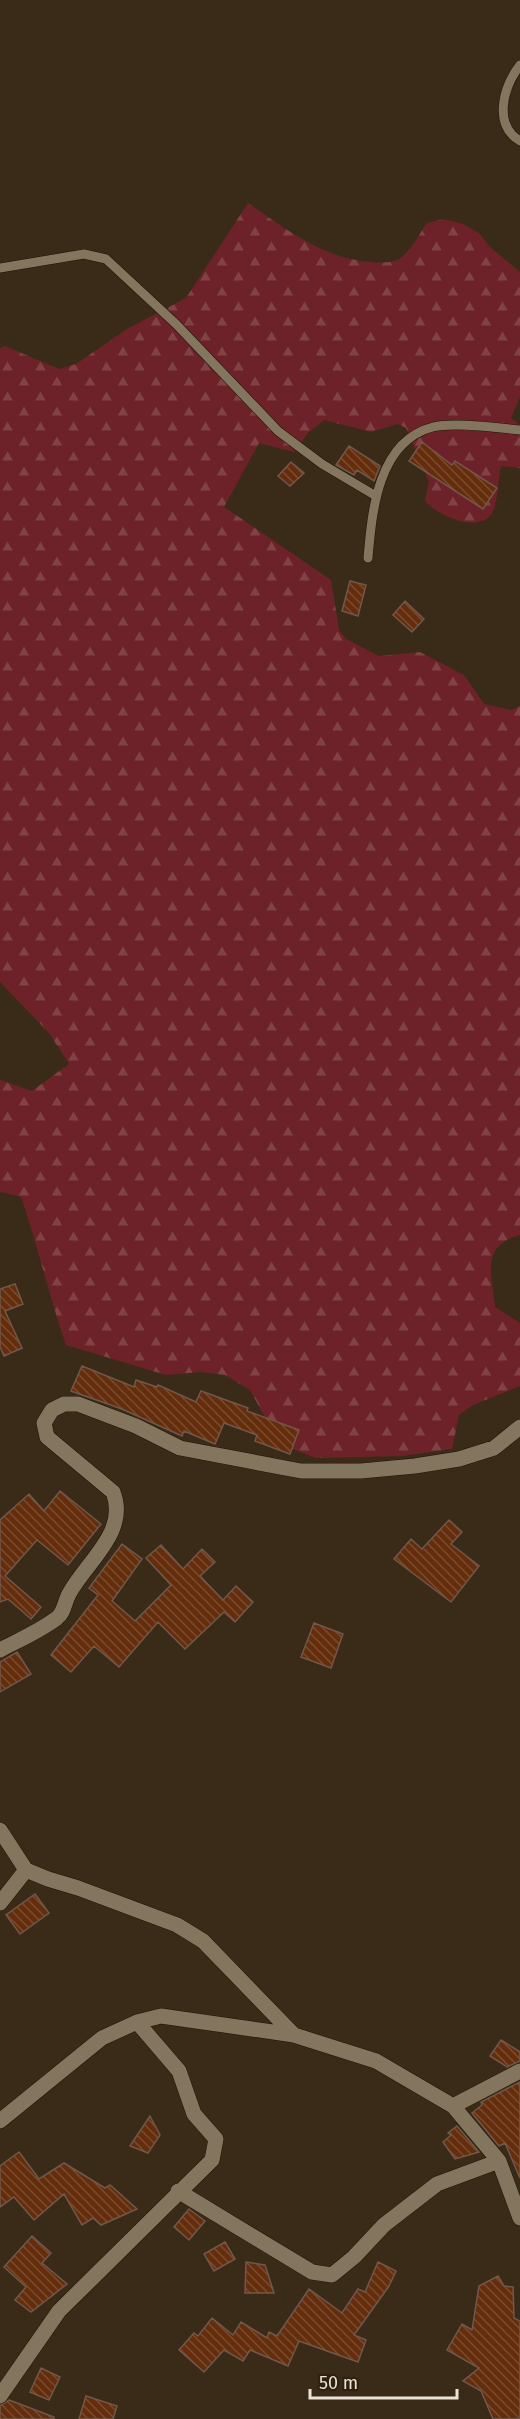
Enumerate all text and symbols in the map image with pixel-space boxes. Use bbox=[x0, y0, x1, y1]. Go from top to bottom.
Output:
scale bar bbox=[310, 2362, 457, 2400]
text: 50 m bbox=[319, 2372, 358, 2394]

